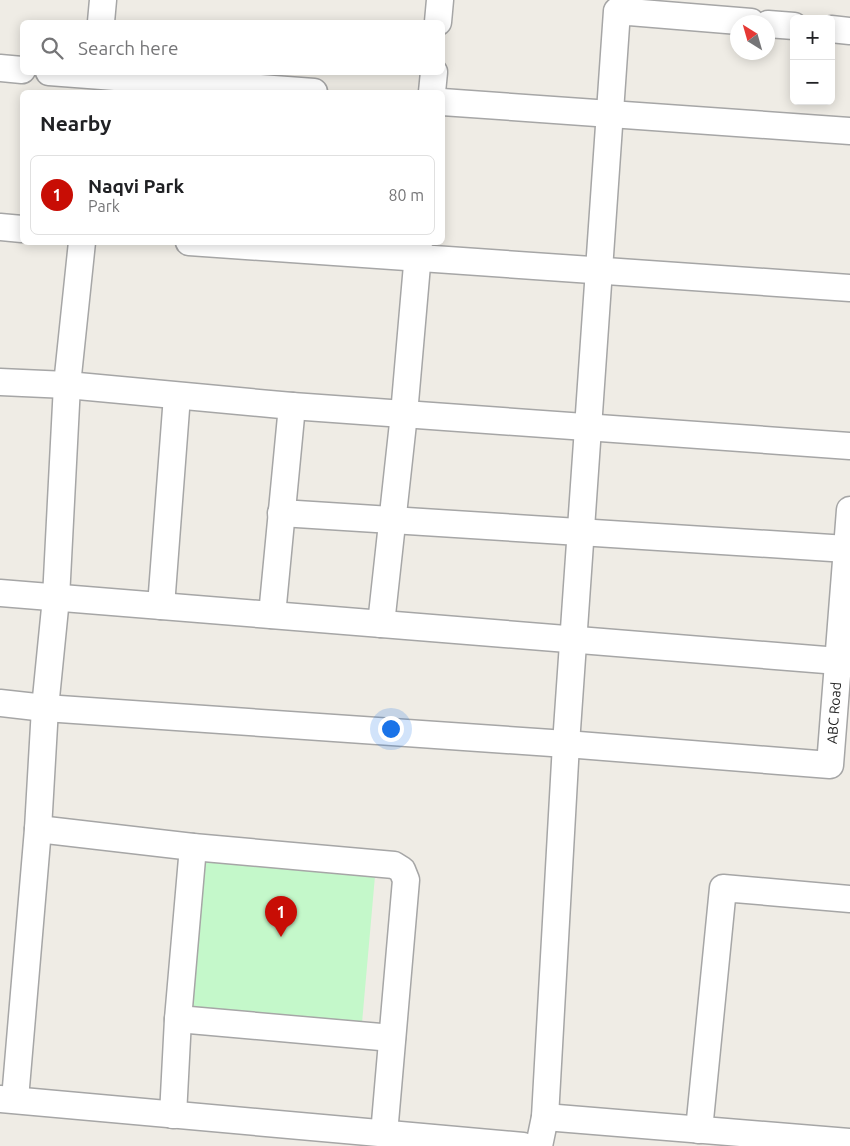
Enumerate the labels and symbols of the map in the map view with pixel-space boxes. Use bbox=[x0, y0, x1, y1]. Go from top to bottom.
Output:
north arrow bbox=[730, 15, 775, 60]
street label: ABC Road bbox=[824, 681, 844, 745]
your location bbox=[378, 716, 404, 742]
pin: 1 bbox=[265, 896, 297, 937]

